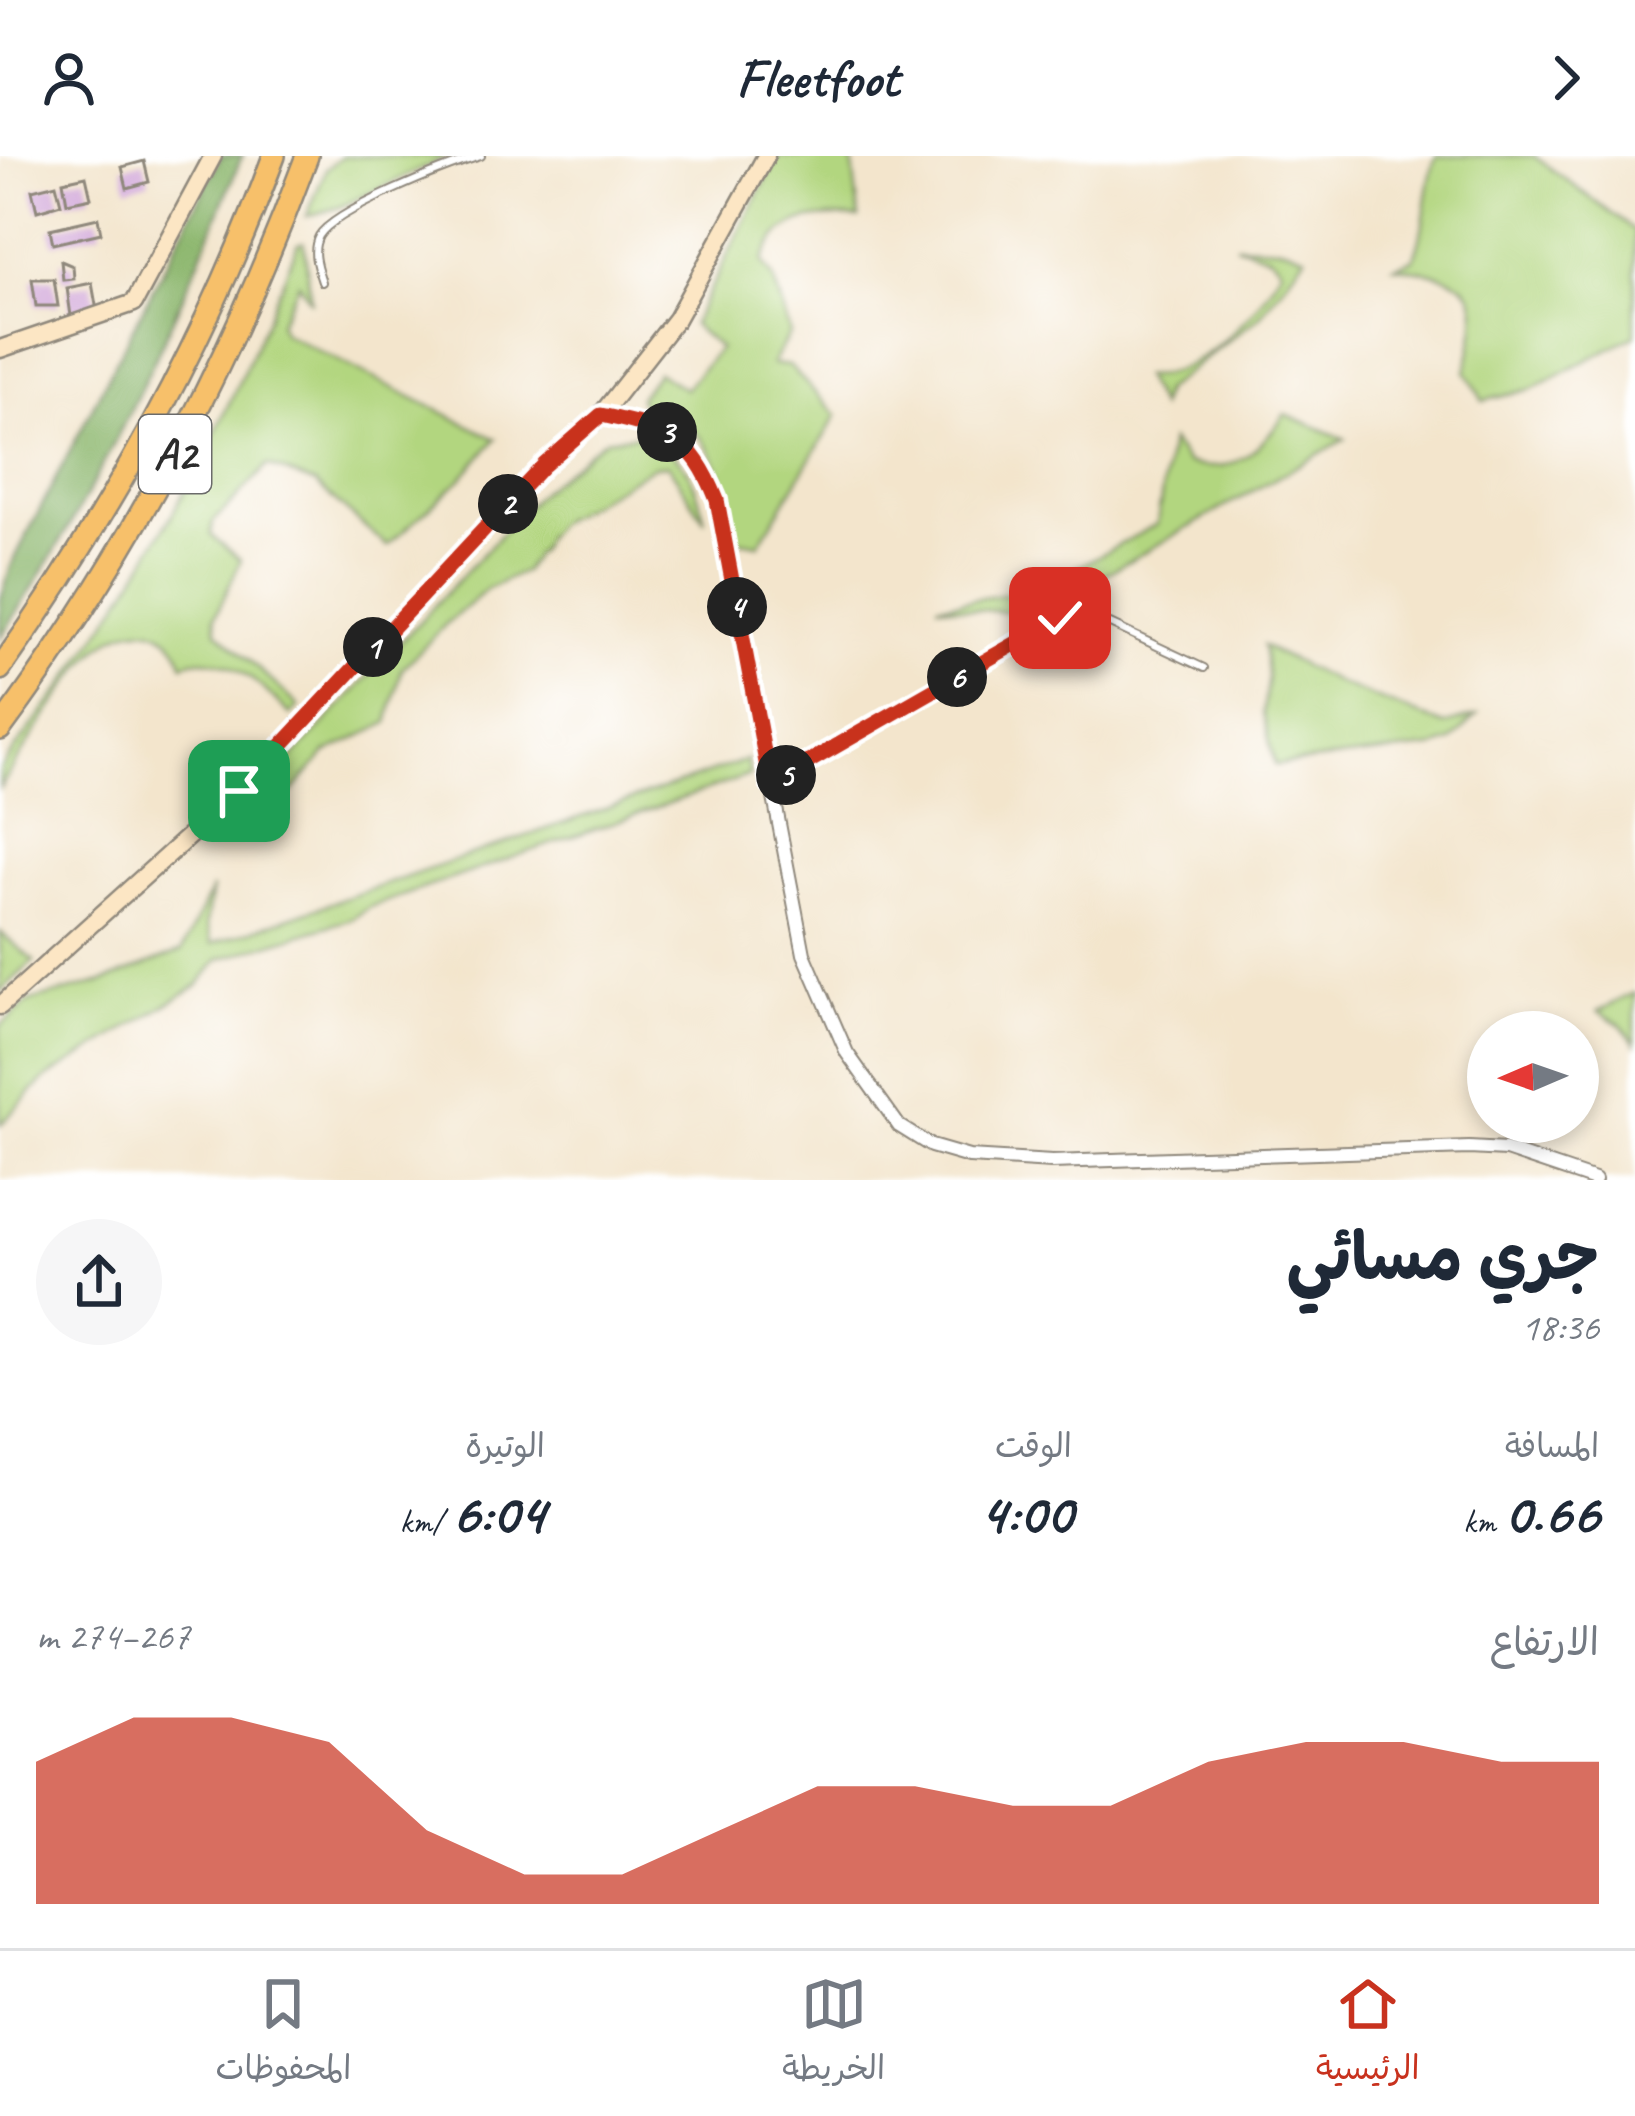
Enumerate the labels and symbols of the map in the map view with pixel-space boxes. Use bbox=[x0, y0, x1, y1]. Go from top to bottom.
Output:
pin: 3 bbox=[637, 402, 697, 462]
road number: A2 bbox=[139, 415, 211, 493]
pin: 2 bbox=[478, 474, 538, 534]
pin bbox=[1009, 567, 1111, 669]
pin: 4 bbox=[707, 577, 767, 637]
pin: 1 bbox=[343, 617, 403, 677]
pin: 6 bbox=[927, 647, 987, 707]
pin bbox=[188, 740, 290, 842]
pin: 5 bbox=[756, 745, 816, 805]
north arrow bbox=[1467, 1011, 1599, 1143]

